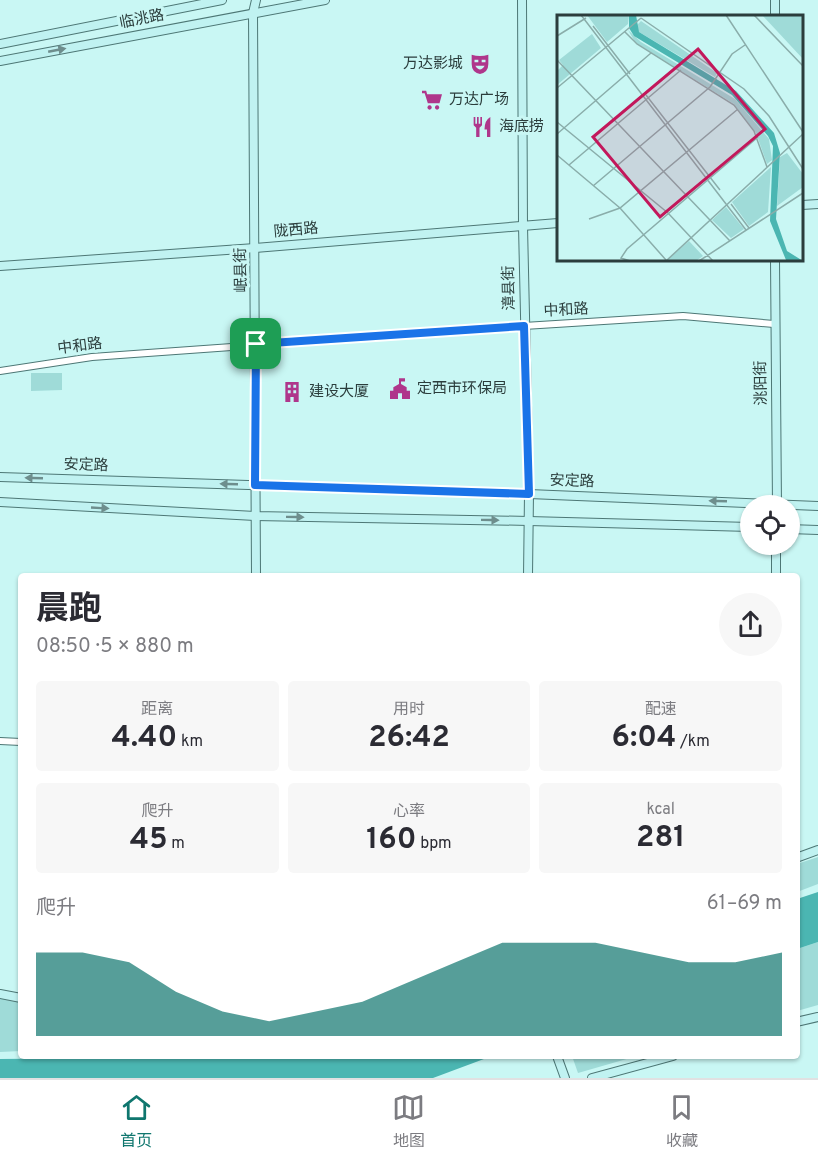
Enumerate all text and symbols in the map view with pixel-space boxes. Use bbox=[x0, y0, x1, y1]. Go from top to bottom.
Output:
street label: 临洮路 bbox=[118, 5, 166, 34]
inset map bbox=[557, 15, 803, 261]
one-way arrow bbox=[48, 45, 67, 54]
theatre icon: 万达影城 bbox=[468, 52, 492, 76]
place label: 万达影城 bbox=[403, 55, 463, 74]
supermarket icon: 万达广场 bbox=[420, 88, 444, 112]
place label: 万达广场 bbox=[449, 91, 509, 110]
restaurant icon: 海底捞 bbox=[470, 115, 494, 139]
place label: 海底捞 bbox=[499, 118, 544, 137]
street label: 陇西路 bbox=[273, 220, 319, 242]
street label: 岷县街 bbox=[232, 247, 252, 293]
street label: 漳县街 bbox=[500, 265, 520, 311]
street label: 中和路 bbox=[543, 300, 589, 322]
pin bbox=[230, 318, 281, 369]
icon: arrive bbox=[239, 327, 272, 360]
street label: 中和路 bbox=[57, 335, 103, 359]
street label: 洮阳街 bbox=[752, 360, 772, 406]
public building icon: 定西市环保局 bbox=[388, 377, 412, 401]
building icon: 建设大厦 bbox=[280, 380, 304, 404]
place label: 定西市环保局 bbox=[417, 380, 507, 399]
place label: 建设大厦 bbox=[309, 383, 369, 402]
street label: 安定路 bbox=[63, 456, 109, 476]
street label: 安定路 bbox=[549, 472, 595, 492]
one-way arrow bbox=[25, 473, 44, 482]
one-way arrow bbox=[219, 479, 238, 488]
map controls bbox=[740, 495, 800, 555]
button: locate bbox=[740, 495, 800, 555]
one-way arrow bbox=[708, 497, 727, 506]
one-way arrow bbox=[91, 503, 110, 512]
one-way arrow bbox=[286, 512, 305, 522]
one-way arrow bbox=[481, 515, 500, 525]
text: 晨跑 bbox=[36, 590, 102, 632]
button: share bbox=[719, 593, 782, 656]
text: 08:50 · 5 × 880 m bbox=[36, 634, 194, 660]
text: 距离 bbox=[141, 700, 173, 720]
text: 用时 bbox=[393, 700, 425, 720]
text: 配速 bbox=[645, 700, 677, 720]
text: 4.40 bbox=[112, 720, 177, 757]
text: 26:42 bbox=[368, 720, 450, 757]
text: 6:04 bbox=[611, 720, 676, 757]
text: km bbox=[177, 732, 203, 752]
text: /km bbox=[676, 732, 710, 752]
text: kcal bbox=[646, 800, 675, 820]
text: 爬升 bbox=[141, 802, 173, 822]
text: 心率 bbox=[393, 802, 425, 822]
text: 281 bbox=[636, 820, 685, 857]
text: 45 bbox=[130, 822, 167, 859]
text: 160 bbox=[366, 822, 416, 859]
text: m bbox=[167, 834, 185, 854]
text: bpm bbox=[416, 834, 452, 854]
text: 61–69 m bbox=[707, 891, 782, 917]
text: 爬升 bbox=[36, 896, 76, 922]
tab: 首页 bbox=[120, 1091, 153, 1152]
tab: 地图 bbox=[392, 1091, 425, 1152]
tab: 收藏 bbox=[665, 1091, 698, 1152]

